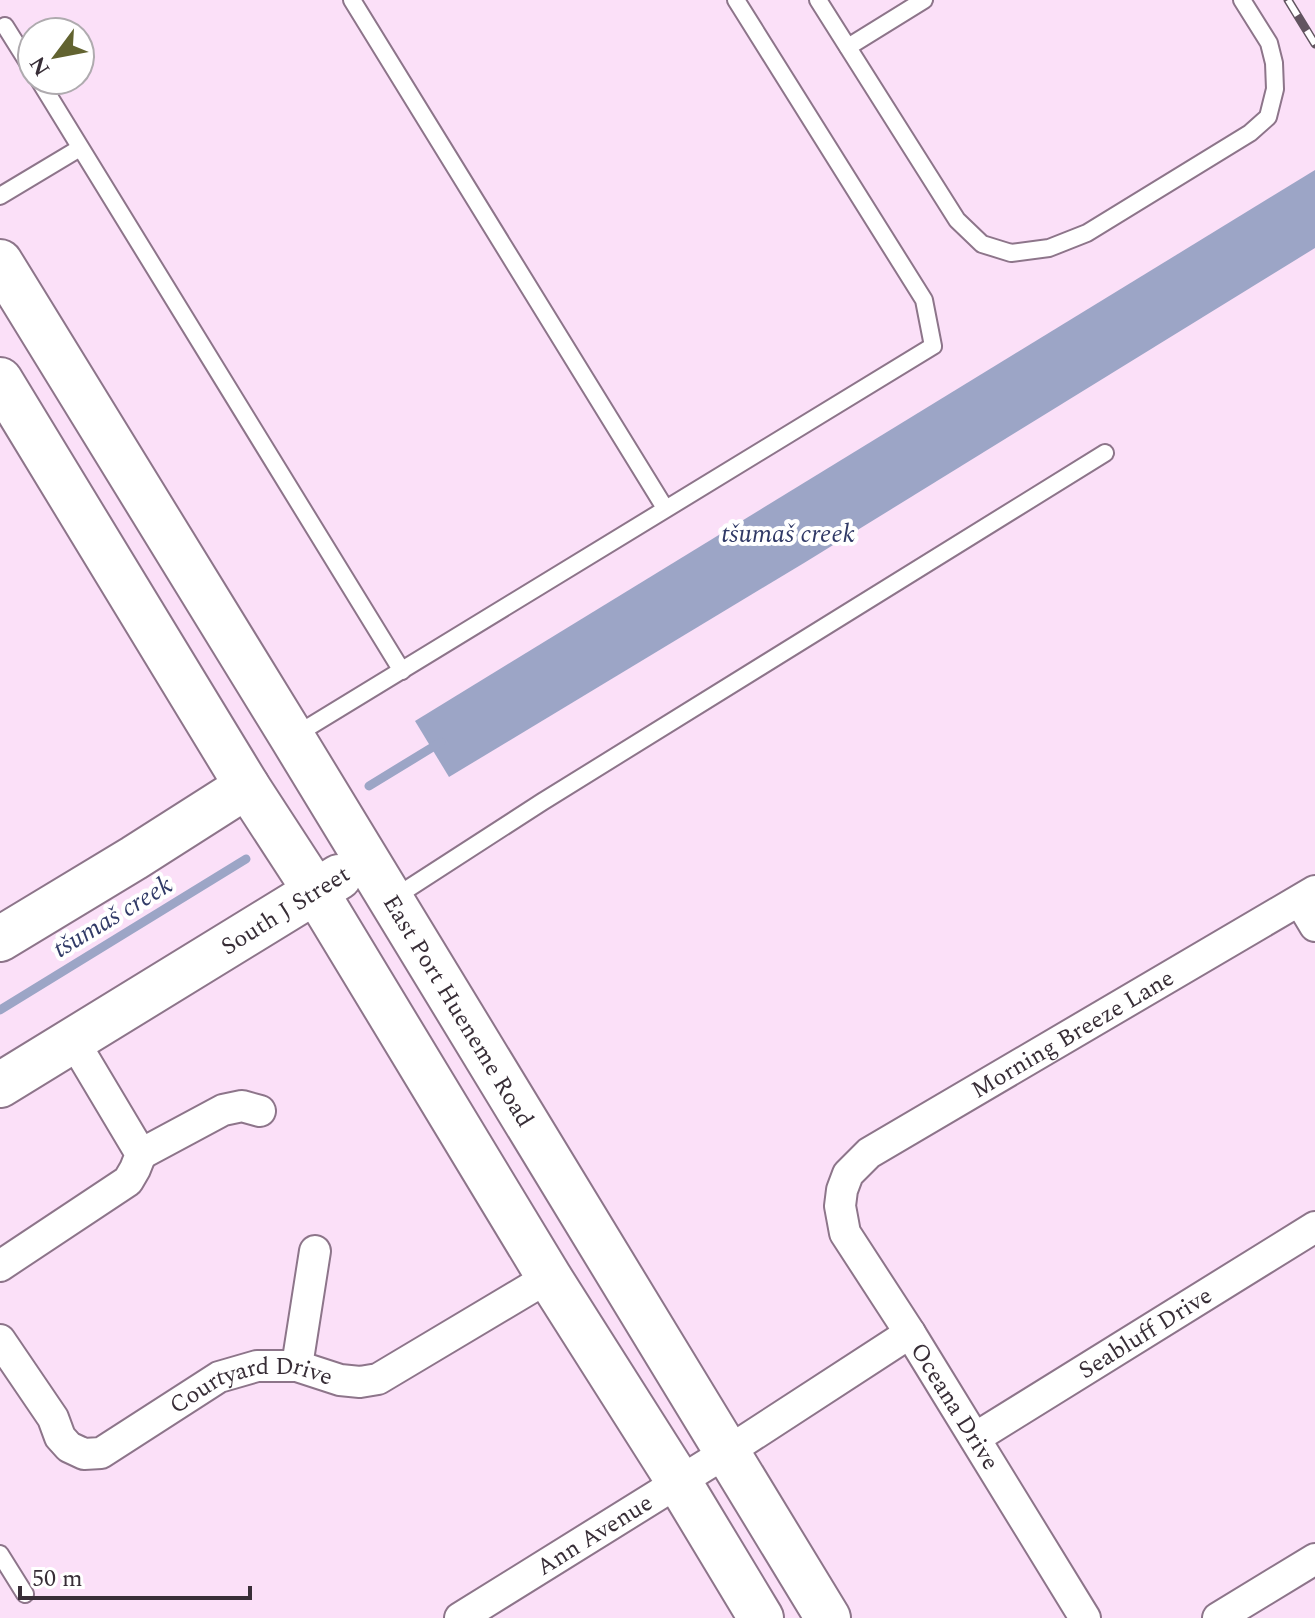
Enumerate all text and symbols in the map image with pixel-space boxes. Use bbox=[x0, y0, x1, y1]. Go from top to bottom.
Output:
north arrow bbox=[16, 16, 96, 96]
text: N bbox=[22, 49, 59, 82]
water label: tšumaš creek bbox=[721, 514, 855, 554]
street label: South J Street bbox=[214, 857, 357, 965]
water label: tšumaš creek bbox=[45, 865, 180, 969]
street label: East Port Hueneme Road bbox=[373, 888, 542, 1134]
street label: Morning Breeze Lane bbox=[965, 961, 1181, 1108]
street label: Seabluff Drive bbox=[1071, 1278, 1219, 1389]
street label: Oceana Drive bbox=[901, 1336, 1008, 1477]
street label: Courtyard Drive bbox=[162, 1349, 337, 1424]
street label: Ann Avenue bbox=[529, 1486, 660, 1585]
scale bar bbox=[20, 1550, 250, 1600]
text: 50 m bbox=[32, 1561, 83, 1597]

